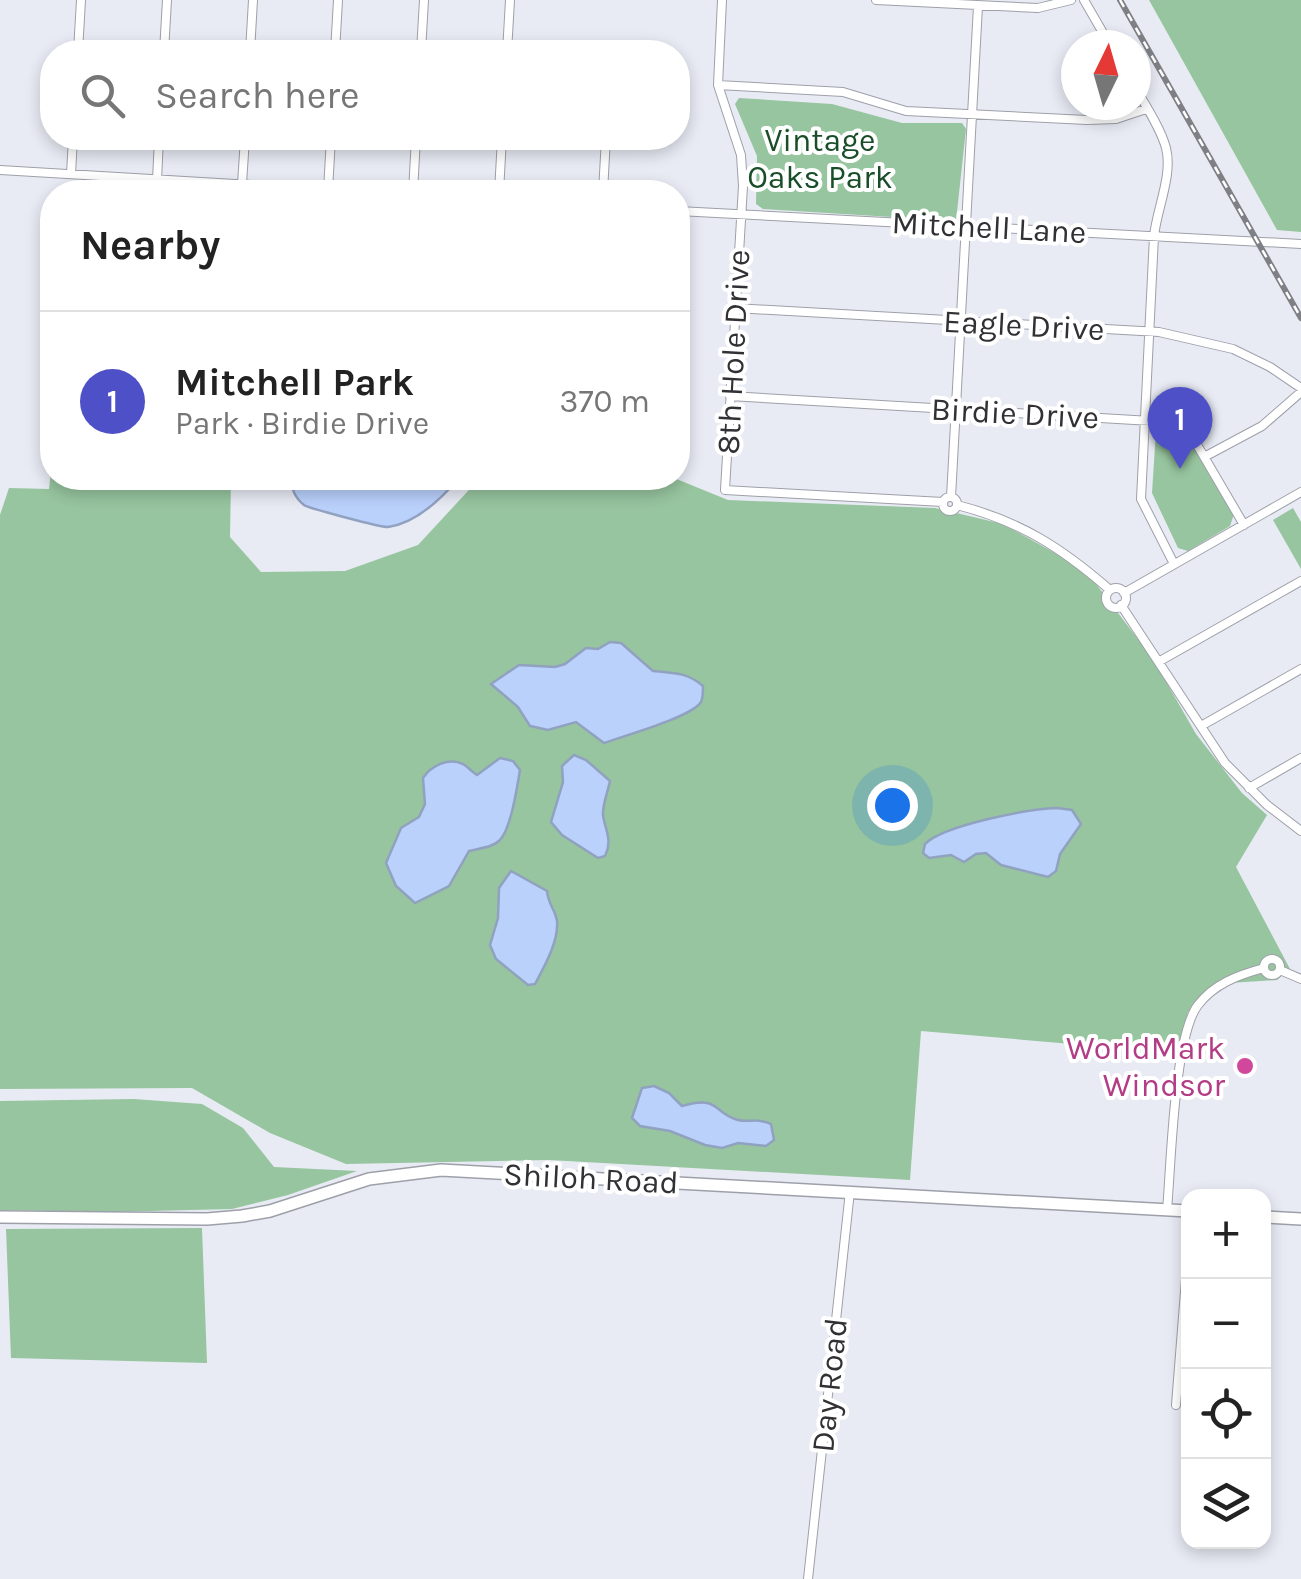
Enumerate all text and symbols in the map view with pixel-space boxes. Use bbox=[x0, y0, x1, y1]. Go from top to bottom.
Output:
north arrow bbox=[1061, 30, 1151, 120]
search box bbox=[40, 40, 690, 150]
icon: search bbox=[75, 68, 130, 123]
text: Search here bbox=[155, 73, 359, 118]
park label: Vintage Oaks Park bbox=[747, 122, 893, 196]
street label: Mitchell Lane bbox=[891, 204, 1087, 251]
text: Nearby bbox=[80, 220, 220, 270]
street label: 8th Hole Drive bbox=[710, 249, 757, 455]
street label: Eagle Drive bbox=[942, 303, 1106, 348]
text: Mitchell Park bbox=[175, 360, 414, 405]
text: 1 bbox=[107, 383, 118, 420]
text: 370 m bbox=[560, 383, 650, 420]
pin: 1 bbox=[1148, 386, 1212, 469]
street label: Birdie Drive bbox=[930, 391, 1100, 436]
text: Park · Birdie Drive bbox=[175, 405, 429, 442]
your location bbox=[867, 780, 918, 831]
place label: WorldMark Windsor bbox=[1066, 1030, 1225, 1104]
marker: WorldMark Windsor bbox=[1234, 1055, 1256, 1077]
street label: Shiloh Road bbox=[503, 1155, 679, 1202]
map controls bbox=[1181, 1189, 1271, 1549]
button: + bbox=[1181, 1189, 1271, 1279]
button: − bbox=[1181, 1279, 1271, 1369]
street label: Day Road bbox=[804, 1316, 855, 1454]
button: locate bbox=[1181, 1369, 1271, 1459]
button: layers bbox=[1181, 1459, 1271, 1549]

